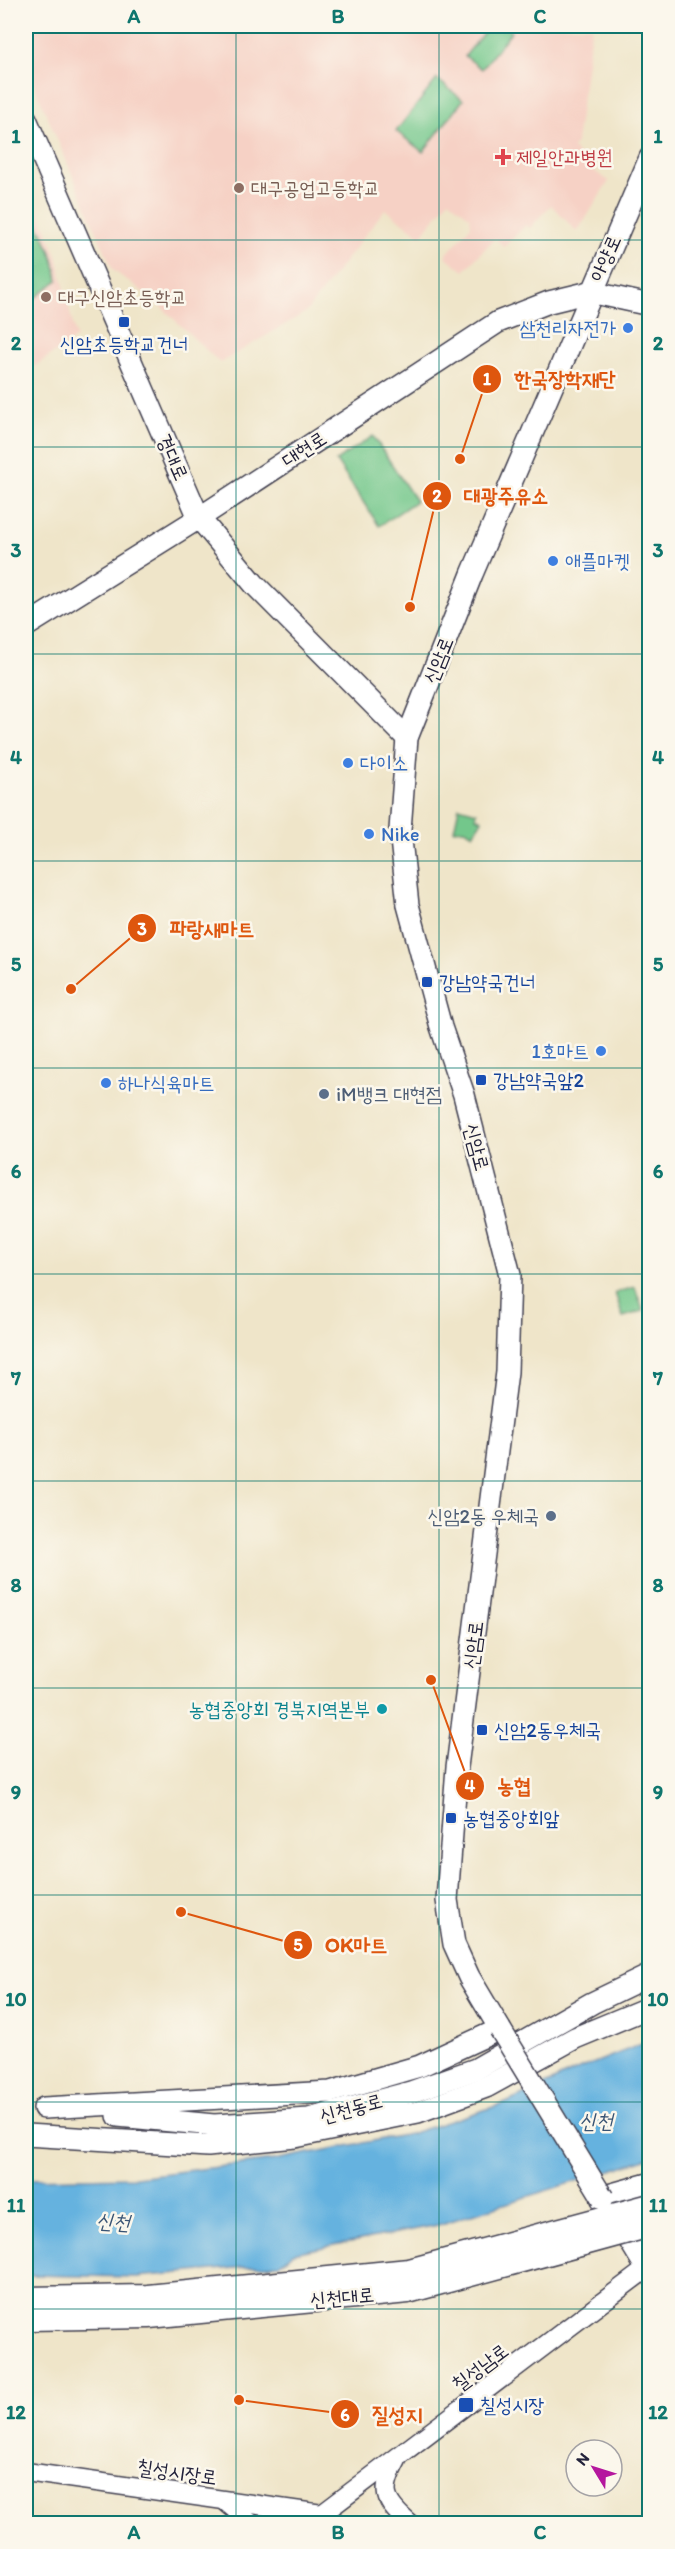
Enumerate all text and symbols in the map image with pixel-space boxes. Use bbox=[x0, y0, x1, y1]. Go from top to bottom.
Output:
text: A bbox=[127, 4, 141, 28]
text: B bbox=[332, 4, 345, 28]
text: C bbox=[534, 4, 547, 28]
text: 1 bbox=[11, 124, 21, 148]
text: 1 bbox=[653, 124, 663, 148]
place label: 제일안과병원 bbox=[516, 145, 613, 169]
marker: 제일안과병원 bbox=[494, 148, 512, 166]
place label: 대구공업고등학교 bbox=[251, 176, 380, 200]
marker: 대구공업고등학교 bbox=[232, 181, 246, 195]
street label: 아양로 bbox=[584, 231, 626, 285]
place label: 대구신암초등학교 bbox=[58, 285, 187, 309]
marker: 대구신암초등학교 bbox=[39, 290, 53, 304]
marker: 신암초등학교건너 bbox=[117, 315, 131, 329]
place label: 삼천리자전가 bbox=[519, 316, 616, 340]
marker: 삼천리자전가 bbox=[621, 321, 635, 335]
text: 2 bbox=[11, 331, 22, 355]
text: 2 bbox=[653, 331, 664, 355]
place label: 신암초등학교건너 bbox=[60, 332, 188, 356]
callout: 한국장학재단 bbox=[472, 359, 627, 398]
text: 한국장학재단 bbox=[513, 366, 616, 391]
text: 1 bbox=[483, 368, 492, 390]
street label: 대현로 bbox=[277, 426, 331, 472]
street label: 경대로 bbox=[152, 430, 194, 484]
callout: 대광주유소 bbox=[422, 476, 561, 515]
text: 대광주유소 bbox=[464, 483, 548, 508]
text: 2 bbox=[432, 485, 442, 507]
text: 3 bbox=[11, 538, 22, 562]
text: 3 bbox=[653, 538, 664, 562]
place label: 애플마켓 bbox=[565, 549, 629, 573]
marker: 애플마켓 bbox=[546, 554, 560, 568]
street label: 신암로 bbox=[418, 633, 458, 687]
text: 4 bbox=[10, 745, 22, 769]
text: 4 bbox=[652, 745, 664, 769]
place label: 다이소 bbox=[360, 751, 408, 775]
marker: 다이소 bbox=[341, 756, 355, 770]
place label: Nike bbox=[381, 822, 419, 846]
marker: Nike bbox=[362, 827, 376, 841]
callout: 파랑새마트 bbox=[127, 909, 266, 948]
text: 파랑새마트 bbox=[170, 916, 254, 941]
text: 3 bbox=[137, 918, 147, 940]
text: 5 bbox=[11, 952, 22, 976]
text: 5 bbox=[653, 952, 664, 976]
place label: 강남약국건너 bbox=[439, 970, 536, 994]
marker: 강남약국건너 bbox=[420, 975, 434, 989]
place label: 1호마트 bbox=[531, 1039, 589, 1063]
marker: 1호마트 bbox=[594, 1044, 608, 1058]
place label: 강남약국앞2 bbox=[493, 1068, 584, 1092]
place label: 하나식육마트 bbox=[118, 1071, 215, 1095]
marker: 강남약국앞2 bbox=[474, 1073, 488, 1087]
marker: 하나식육마트 bbox=[99, 1076, 113, 1090]
place label: iM뱅크 대현점 bbox=[336, 1082, 442, 1106]
marker: iM뱅크 대현점 bbox=[317, 1087, 331, 1101]
street label: 신암로 bbox=[459, 1121, 495, 1173]
text: 6 bbox=[11, 1159, 22, 1183]
text: 6 bbox=[653, 1159, 664, 1183]
text: 7 bbox=[10, 1366, 21, 1390]
text: 7 bbox=[652, 1366, 663, 1390]
place label: 신암2동 우체국 bbox=[427, 1504, 539, 1528]
marker: 신암2동 우체국 bbox=[544, 1509, 558, 1523]
text: 8 bbox=[11, 1573, 22, 1597]
text: 8 bbox=[653, 1573, 664, 1597]
street label: 신암로 bbox=[458, 1620, 488, 1670]
place label: 농협중앙회 경북지역본부 bbox=[188, 1697, 370, 1721]
marker: 농협중앙회 경북지역본부 bbox=[375, 1702, 389, 1716]
place label: 신암2동우체국 bbox=[494, 1718, 601, 1742]
marker: 신암2동우체국 bbox=[475, 1723, 489, 1737]
callout: 농협 bbox=[455, 1766, 543, 1805]
text: 농협 bbox=[497, 1773, 531, 1798]
text: 4 bbox=[465, 1775, 476, 1797]
text: 9 bbox=[11, 1780, 21, 1804]
text: 9 bbox=[653, 1780, 663, 1804]
place label: 농협중앙회앞 bbox=[463, 1806, 560, 1830]
marker: 농협중앙회앞 bbox=[444, 1811, 458, 1825]
callout: OK마트 bbox=[283, 1925, 399, 1964]
text: OK마트 bbox=[325, 1932, 387, 1957]
text: 5 bbox=[293, 1934, 303, 1956]
text: 10 bbox=[5, 1987, 27, 2011]
text: 10 bbox=[647, 1987, 669, 2011]
street label: 신천동로 bbox=[317, 2088, 385, 2128]
water label: 신천 bbox=[579, 2108, 615, 2133]
text: 11 bbox=[7, 2193, 26, 2217]
text: 11 bbox=[649, 2193, 668, 2217]
water label: 신천 bbox=[95, 2207, 133, 2235]
street label: 신천대로 bbox=[309, 2282, 375, 2312]
street label: 칠성남로 bbox=[447, 2338, 513, 2396]
place label: 칠성시장 bbox=[480, 2393, 544, 2417]
callout: 질성지 bbox=[330, 2395, 435, 2434]
marker: 칠성시장 bbox=[457, 2396, 475, 2414]
text: 12 bbox=[6, 2400, 26, 2424]
text: 12 bbox=[648, 2400, 668, 2424]
text: 질성지 bbox=[372, 2402, 422, 2427]
text: 6 bbox=[340, 2404, 350, 2426]
north arrow bbox=[564, 2438, 624, 2498]
text: N bbox=[572, 2449, 593, 2469]
street label: 칠성시장로 bbox=[135, 2455, 219, 2489]
text: A bbox=[127, 2520, 141, 2544]
text: B bbox=[332, 2520, 345, 2544]
text: C bbox=[534, 2520, 547, 2544]

